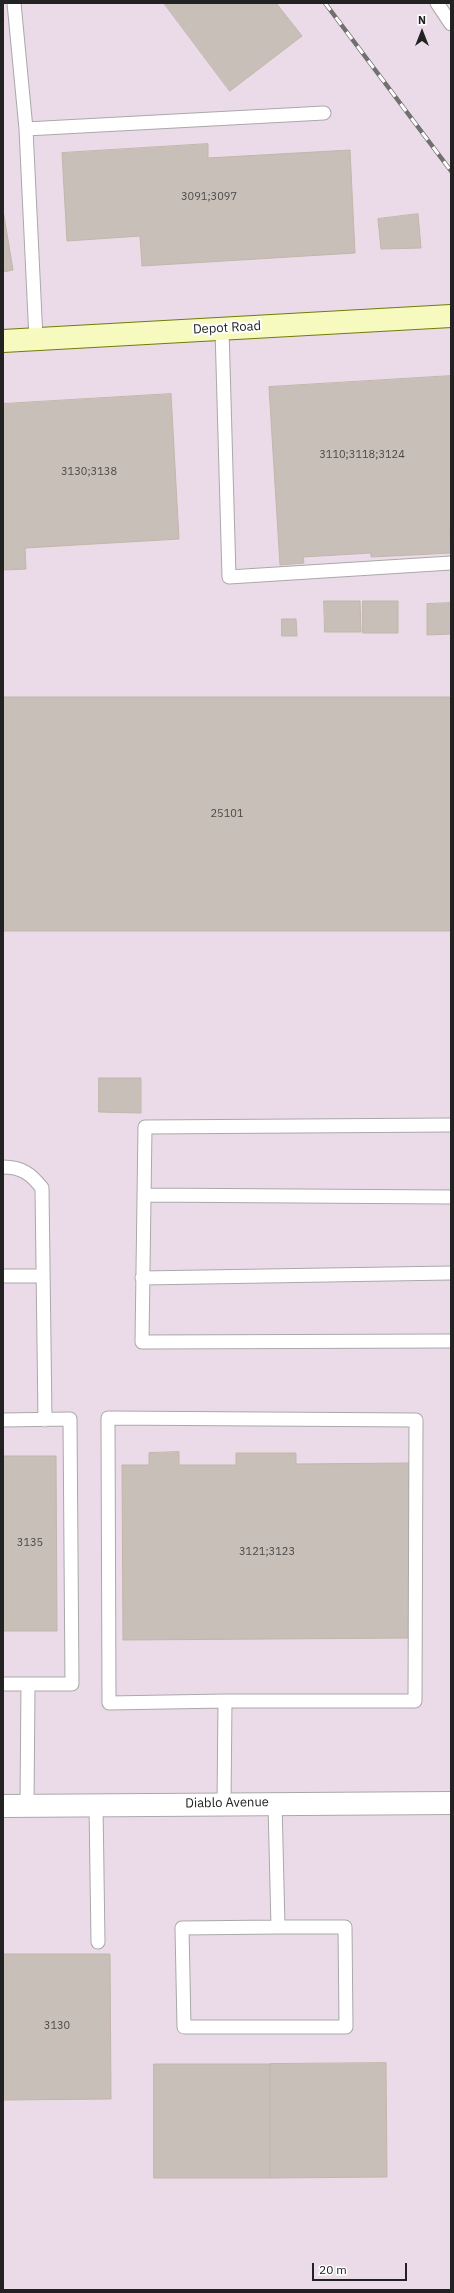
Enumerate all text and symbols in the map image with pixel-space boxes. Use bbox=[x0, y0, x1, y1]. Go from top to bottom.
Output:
north arrow bbox=[402, 12, 442, 52]
text: N bbox=[418, 13, 426, 27]
house number: 3091;3097 bbox=[181, 190, 237, 204]
street label: Depot Road bbox=[193, 318, 261, 338]
house number: 3110;3118;3124 bbox=[319, 448, 405, 462]
house number: 3130;3138 bbox=[61, 465, 117, 479]
house number: 25101 bbox=[211, 807, 243, 821]
house number: 3135 bbox=[17, 1536, 43, 1550]
house number: 3121;3123 bbox=[239, 1545, 295, 1559]
street label: Diablo Avenue bbox=[185, 1794, 269, 1812]
house number: 3130 bbox=[44, 2019, 70, 2033]
scale bar bbox=[314, 2255, 409, 2281]
text: 20 m bbox=[319, 2262, 347, 2277]

